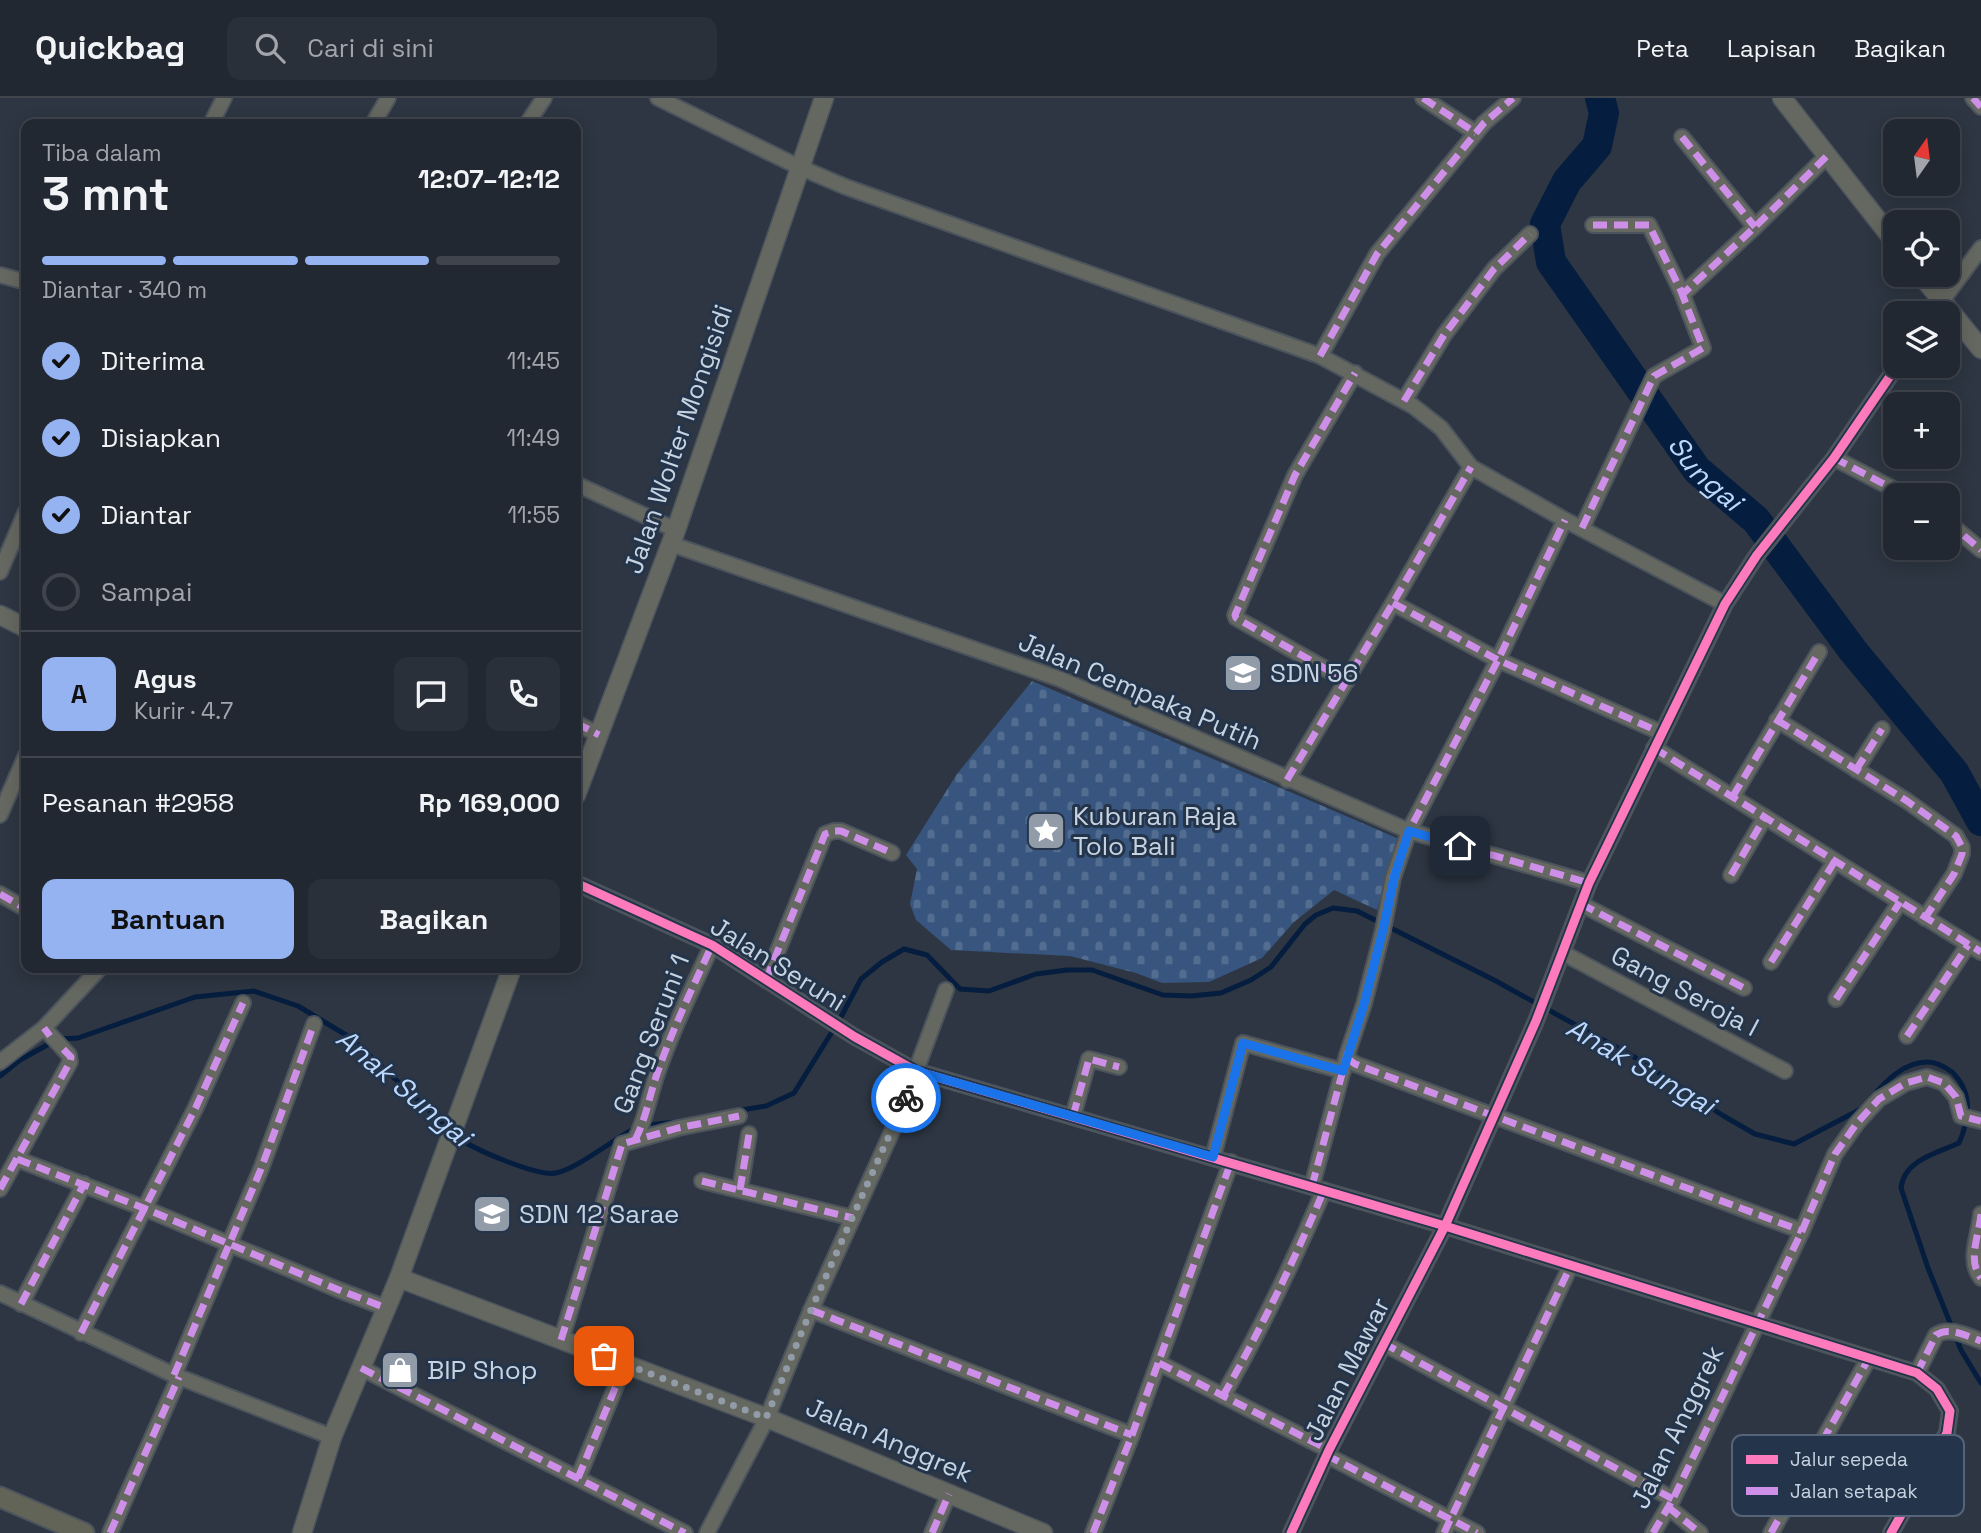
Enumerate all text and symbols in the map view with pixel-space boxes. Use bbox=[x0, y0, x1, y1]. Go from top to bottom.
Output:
search box bbox=[227, 17, 717, 80]
text: Quickbag bbox=[35, 27, 185, 69]
icon: search bbox=[251, 29, 289, 67]
text: Cari di sini bbox=[307, 31, 434, 65]
text: Peta bbox=[1636, 33, 1689, 64]
text: Lapisan bbox=[1727, 33, 1816, 64]
text: Bagikan bbox=[1854, 33, 1946, 64]
north arrow bbox=[1883, 119, 1960, 196]
map controls bbox=[1883, 119, 1960, 560]
text: Tiba dalam bbox=[42, 138, 162, 168]
text: 12:07–12:12 bbox=[418, 162, 560, 196]
text: 3 mnt bbox=[42, 165, 170, 223]
button: locate bbox=[1883, 210, 1960, 287]
text: Diantar · 340 m bbox=[42, 275, 207, 305]
street label: Jalan Wolter Mongisidi bbox=[616, 300, 740, 578]
button: layers bbox=[1883, 301, 1960, 378]
icon: check bbox=[42, 342, 80, 380]
text: Diterima bbox=[101, 344, 205, 378]
text: 11:45 bbox=[507, 346, 560, 376]
button: + bbox=[1883, 392, 1960, 469]
icon: check bbox=[42, 419, 80, 457]
text: Disiapkan bbox=[101, 421, 221, 455]
text: 11:49 bbox=[507, 423, 560, 453]
water label: Sungai bbox=[1660, 428, 1752, 521]
button: − bbox=[1883, 483, 1960, 560]
icon: check bbox=[42, 496, 80, 534]
text: Diantar bbox=[101, 498, 192, 532]
text: 11:55 bbox=[507, 500, 560, 530]
text: Sampai bbox=[101, 575, 192, 609]
street label: Jalan Cempaka Putih bbox=[1013, 624, 1267, 758]
school or university icon: SDN 56 bbox=[1222, 652, 1264, 694]
place label: SDN 56 bbox=[1270, 656, 1359, 690]
button: chat bbox=[394, 657, 468, 731]
button: phone bbox=[486, 657, 560, 731]
text: Agus bbox=[134, 662, 197, 696]
text: A bbox=[71, 677, 87, 711]
text: Kurir · 4.7 bbox=[134, 696, 233, 726]
text: Pesanan #2958 bbox=[42, 786, 234, 820]
text: Rp 169,000 bbox=[419, 786, 560, 820]
place label: Kuburan Raja Tolo Bali bbox=[1073, 799, 1237, 863]
place icon: Kuburan Raja Tolo Bali bbox=[1025, 810, 1067, 852]
pin bbox=[1430, 816, 1490, 876]
icon: home bbox=[1441, 827, 1479, 865]
button: Bantuan bbox=[42, 879, 294, 959]
button: Bagikan bbox=[308, 879, 560, 959]
street label: Jalan Seruni bbox=[704, 909, 852, 1019]
street label: Gang Seroja I bbox=[1605, 938, 1765, 1044]
street label: Gang Seruni 1 bbox=[605, 949, 697, 1119]
water label: Anak Sungai bbox=[1560, 1009, 1724, 1125]
water label: Anak Sungai bbox=[329, 1020, 481, 1156]
courier bbox=[871, 1063, 941, 1133]
icon: bike bbox=[887, 1079, 925, 1117]
school or university icon: SDN 12 Sarae bbox=[471, 1193, 513, 1235]
place label: SDN 12 Sarae bbox=[519, 1197, 679, 1231]
street label: Jalan Mawar bbox=[1296, 1292, 1398, 1446]
pin bbox=[574, 1326, 634, 1386]
icon: bag bbox=[585, 1337, 623, 1375]
street label: Jalan Anggrek bbox=[1623, 1340, 1731, 1514]
shop icon: BIP Shop bbox=[379, 1349, 421, 1391]
place label: BIP Shop bbox=[427, 1353, 538, 1387]
street label: Jalan Anggrek bbox=[801, 1390, 977, 1490]
legend bbox=[1732, 1435, 1964, 1516]
text: Jalur sepeda bbox=[1790, 1447, 1908, 1472]
text: Jalan setapak bbox=[1790, 1479, 1918, 1504]

